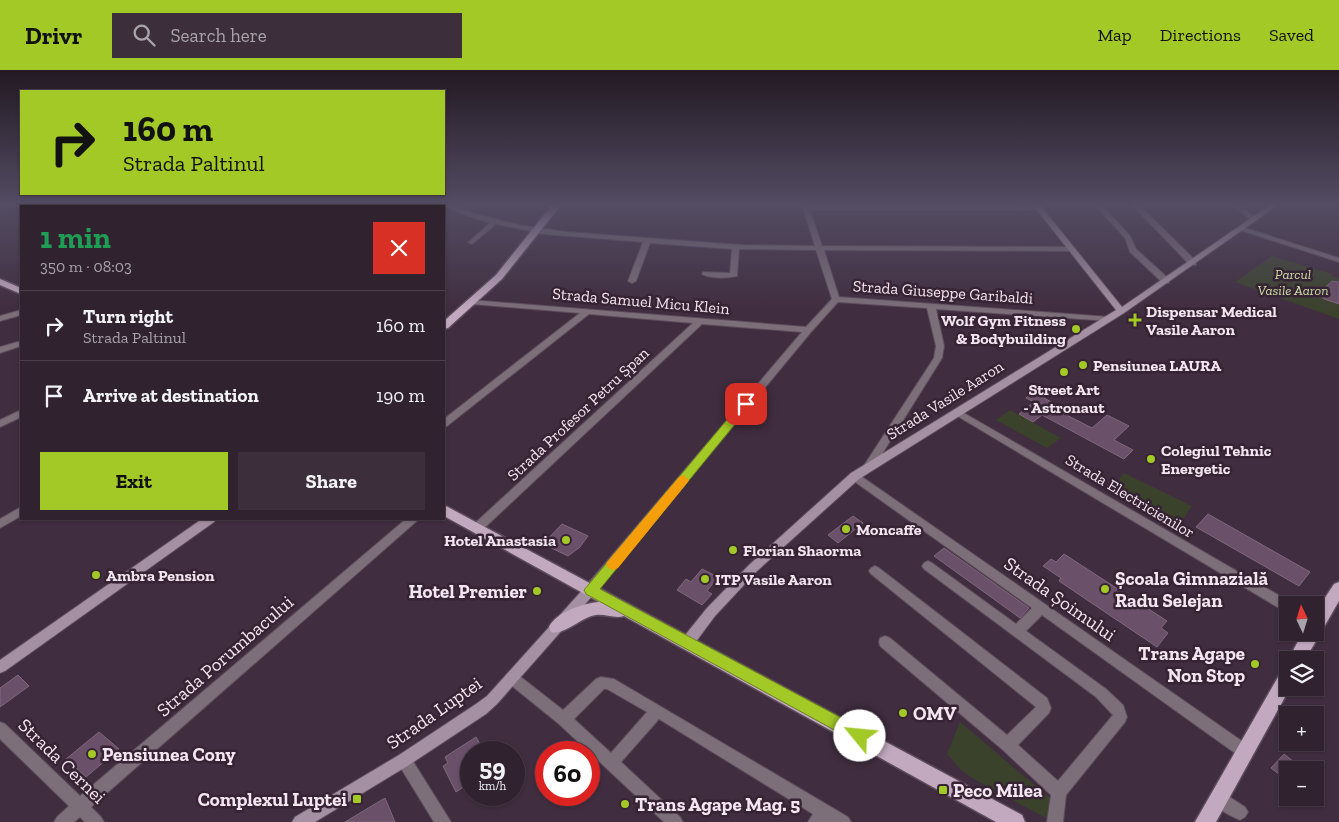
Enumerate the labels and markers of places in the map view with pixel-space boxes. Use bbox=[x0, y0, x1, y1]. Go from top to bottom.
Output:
place label: Dispensar Medical Vasile Aaron bbox=[1146, 302, 1277, 339]
place label: Wolf Gym Fitness & Bodybuilding bbox=[941, 311, 1066, 348]
marker: Dispensar Medical Vasile Aaron bbox=[1128, 313, 1142, 327]
marker: Wolf Gym Fitness & Bodybuilding bbox=[1070, 323, 1082, 335]
place label: Pensiunea LAURA bbox=[1093, 356, 1221, 375]
marker: Pensiunea LAURA bbox=[1077, 359, 1089, 371]
marker: Street Art - Astronaut bbox=[1058, 366, 1070, 378]
place label: Street Art - Astronaut bbox=[1023, 380, 1105, 417]
pin bbox=[725, 383, 767, 425]
place label: Colegiul Tehnic Energetic bbox=[1161, 441, 1272, 478]
marker: Colegiul Tehnic Energetic bbox=[1145, 453, 1157, 465]
place label: Moncaffe bbox=[856, 520, 922, 539]
marker: Moncaffe bbox=[840, 523, 852, 535]
place label: Hotel Anastasia bbox=[444, 531, 556, 550]
marker: Hotel Anastasia bbox=[560, 534, 572, 546]
place label: Florian Shaorma bbox=[743, 541, 861, 560]
marker: Florian Shaorma bbox=[727, 544, 739, 556]
place label: Ambra Pension bbox=[106, 566, 215, 585]
place label: Școala Gimnazială Radu Selejan bbox=[1115, 567, 1269, 612]
marker: Ambra Pension bbox=[90, 569, 102, 581]
place label: ITP Vasile Aaron bbox=[715, 570, 832, 589]
marker: ITP Vasile Aaron bbox=[699, 573, 711, 585]
place label: Hotel Premier bbox=[408, 580, 528, 603]
marker: Școala Gimnazială Radu Selejan bbox=[1099, 583, 1111, 595]
marker: Hotel Premier bbox=[531, 585, 543, 597]
place label: Trans Agape Non Stop bbox=[1138, 642, 1245, 687]
marker: Trans Agape Non Stop bbox=[1249, 658, 1261, 670]
place label: OMV bbox=[913, 702, 956, 725]
marker: OMV bbox=[897, 707, 909, 719]
place label: Pensiunea Cony bbox=[102, 743, 236, 766]
marker: Pensiunea Cony bbox=[86, 748, 98, 760]
place label: Peco Milea bbox=[953, 779, 1043, 802]
marker: Peco Milea bbox=[937, 784, 949, 796]
place label: Complexul Luptei bbox=[198, 788, 347, 811]
marker: Complexul Luptei bbox=[351, 793, 363, 805]
place label: Trans Agape Mag. 5 bbox=[635, 793, 800, 816]
marker: Trans Agape Mag. 5 bbox=[619, 798, 631, 810]

